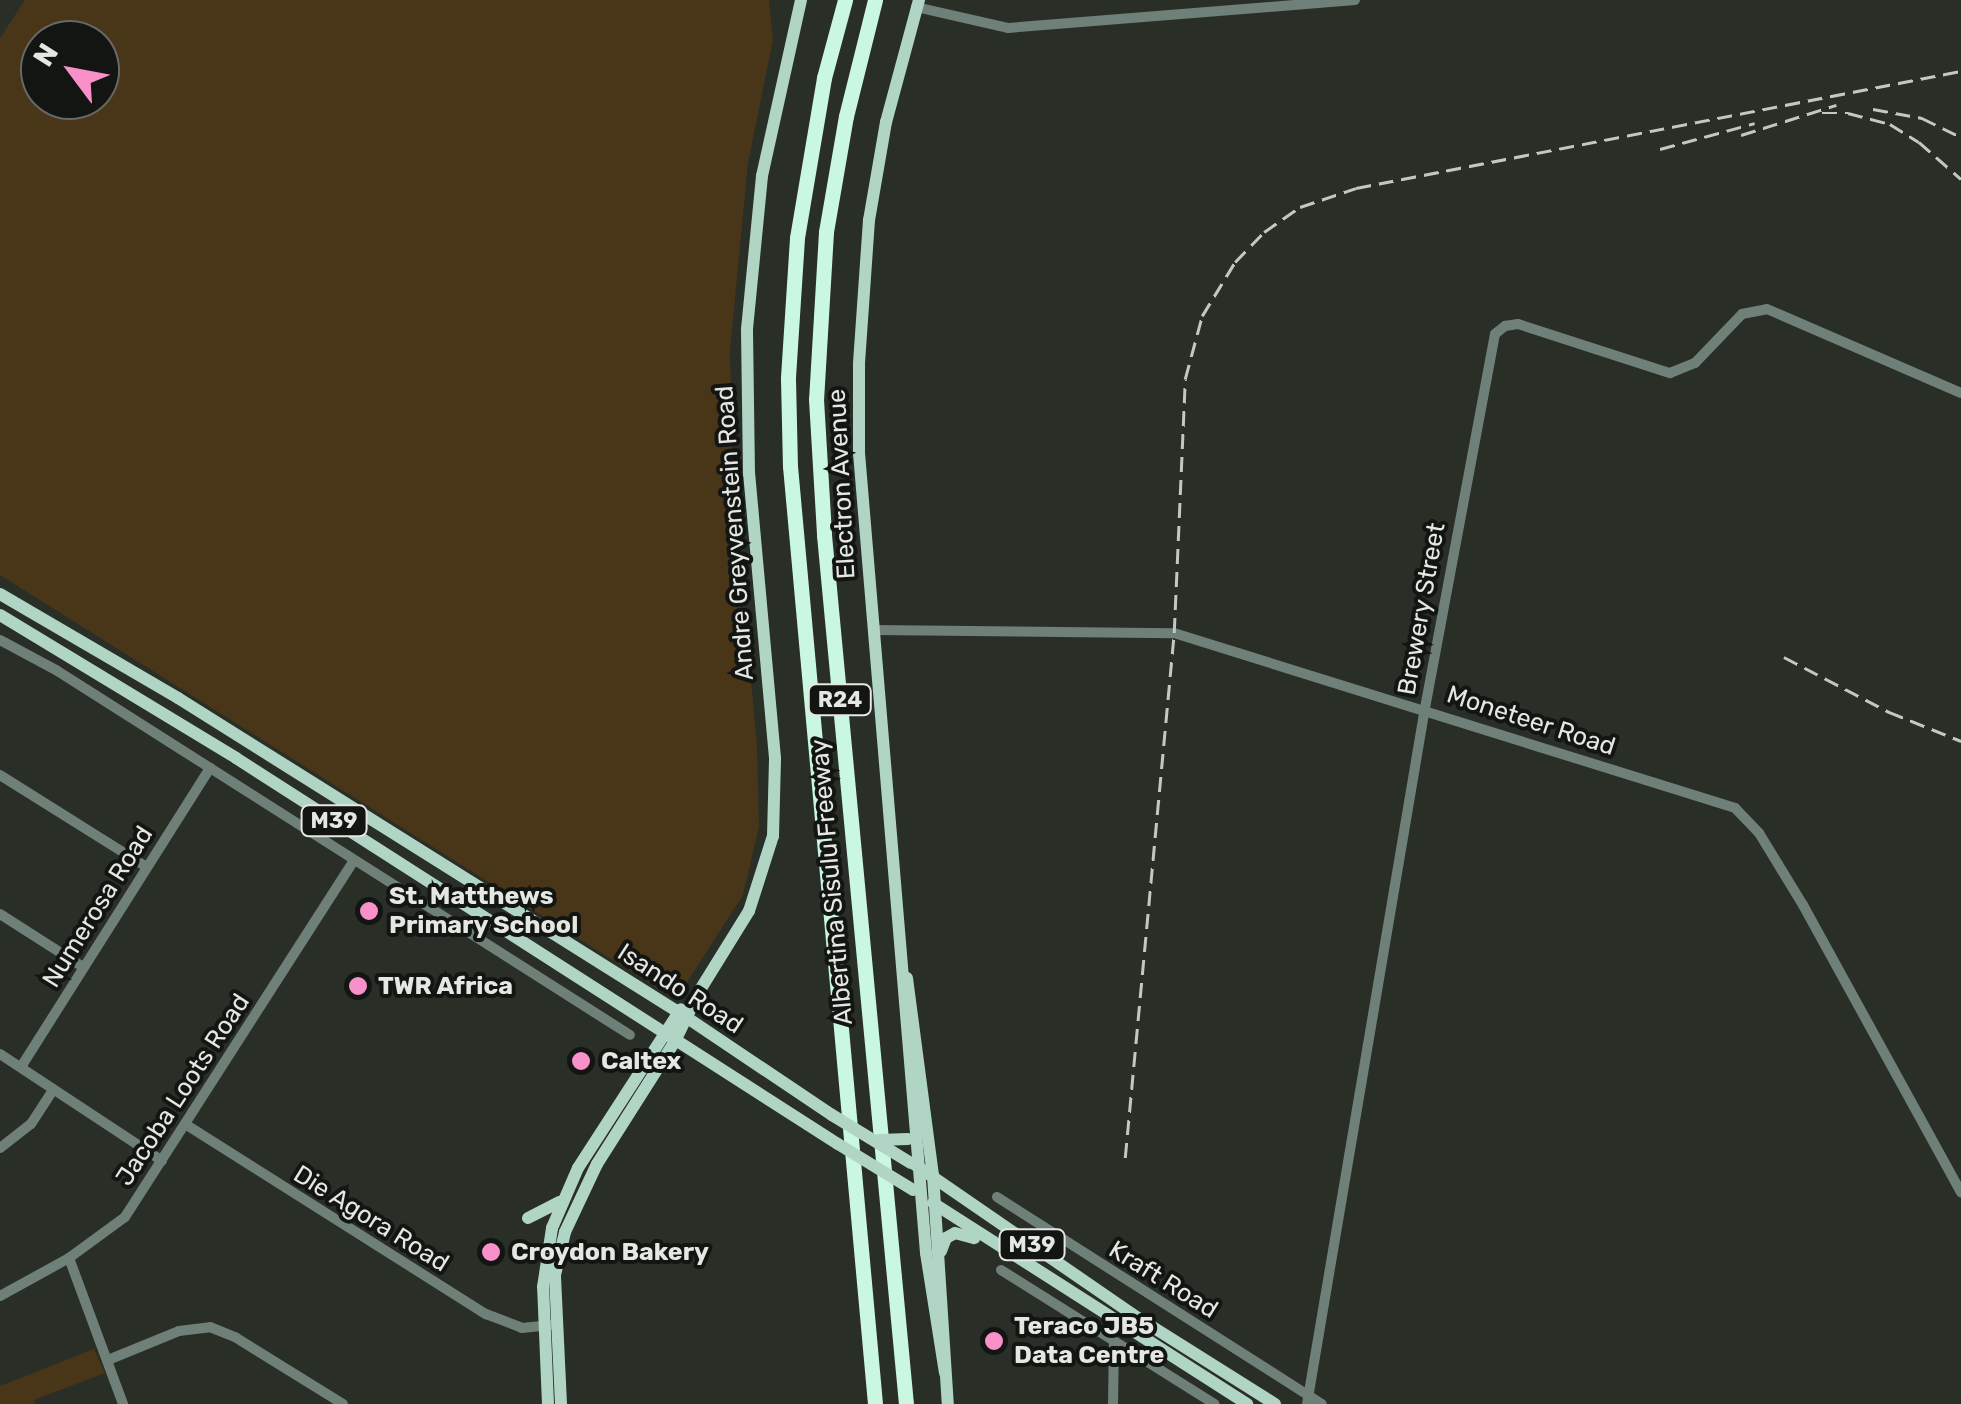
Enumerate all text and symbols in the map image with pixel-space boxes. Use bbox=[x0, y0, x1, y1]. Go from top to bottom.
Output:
north arrow bbox=[20, 20, 120, 120]
text: N bbox=[26, 38, 65, 72]
street label: Andre Greyvenstein Road bbox=[710, 385, 760, 681]
street label: Electron Avenue bbox=[822, 388, 862, 580]
street label: Brewery Street bbox=[1392, 520, 1452, 698]
street label: Moneteer Road bbox=[1443, 680, 1619, 762]
road number: R24 bbox=[808, 683, 872, 717]
street label: Albertina Sisulu Freeway bbox=[805, 738, 859, 1026]
road number: M39 bbox=[299, 804, 369, 838]
street label: Numerosa Road bbox=[36, 821, 160, 993]
place label: St. Matthews Primary School bbox=[389, 882, 579, 941]
marker: St. Matthews Primary School bbox=[358, 900, 380, 922]
street label: Isando Road bbox=[612, 937, 748, 1041]
place label: TWR Africa bbox=[378, 971, 514, 1001]
marker: TWR Africa bbox=[347, 975, 369, 997]
street label: Jacoba Loots Road bbox=[110, 988, 256, 1192]
place label: Caltex bbox=[601, 1046, 681, 1076]
marker: Caltex bbox=[570, 1050, 592, 1072]
street label: Die Agora Road bbox=[288, 1159, 454, 1279]
road number: M39 bbox=[997, 1228, 1067, 1262]
street label: Kraft Road bbox=[1103, 1235, 1223, 1325]
place label: Croydon Bakery bbox=[511, 1237, 709, 1267]
marker: Croydon Bakery bbox=[480, 1241, 502, 1263]
place label: Teraco JB5 Data Centre bbox=[1014, 1312, 1164, 1371]
marker: Teraco JB5 Data Centre bbox=[983, 1330, 1005, 1352]

